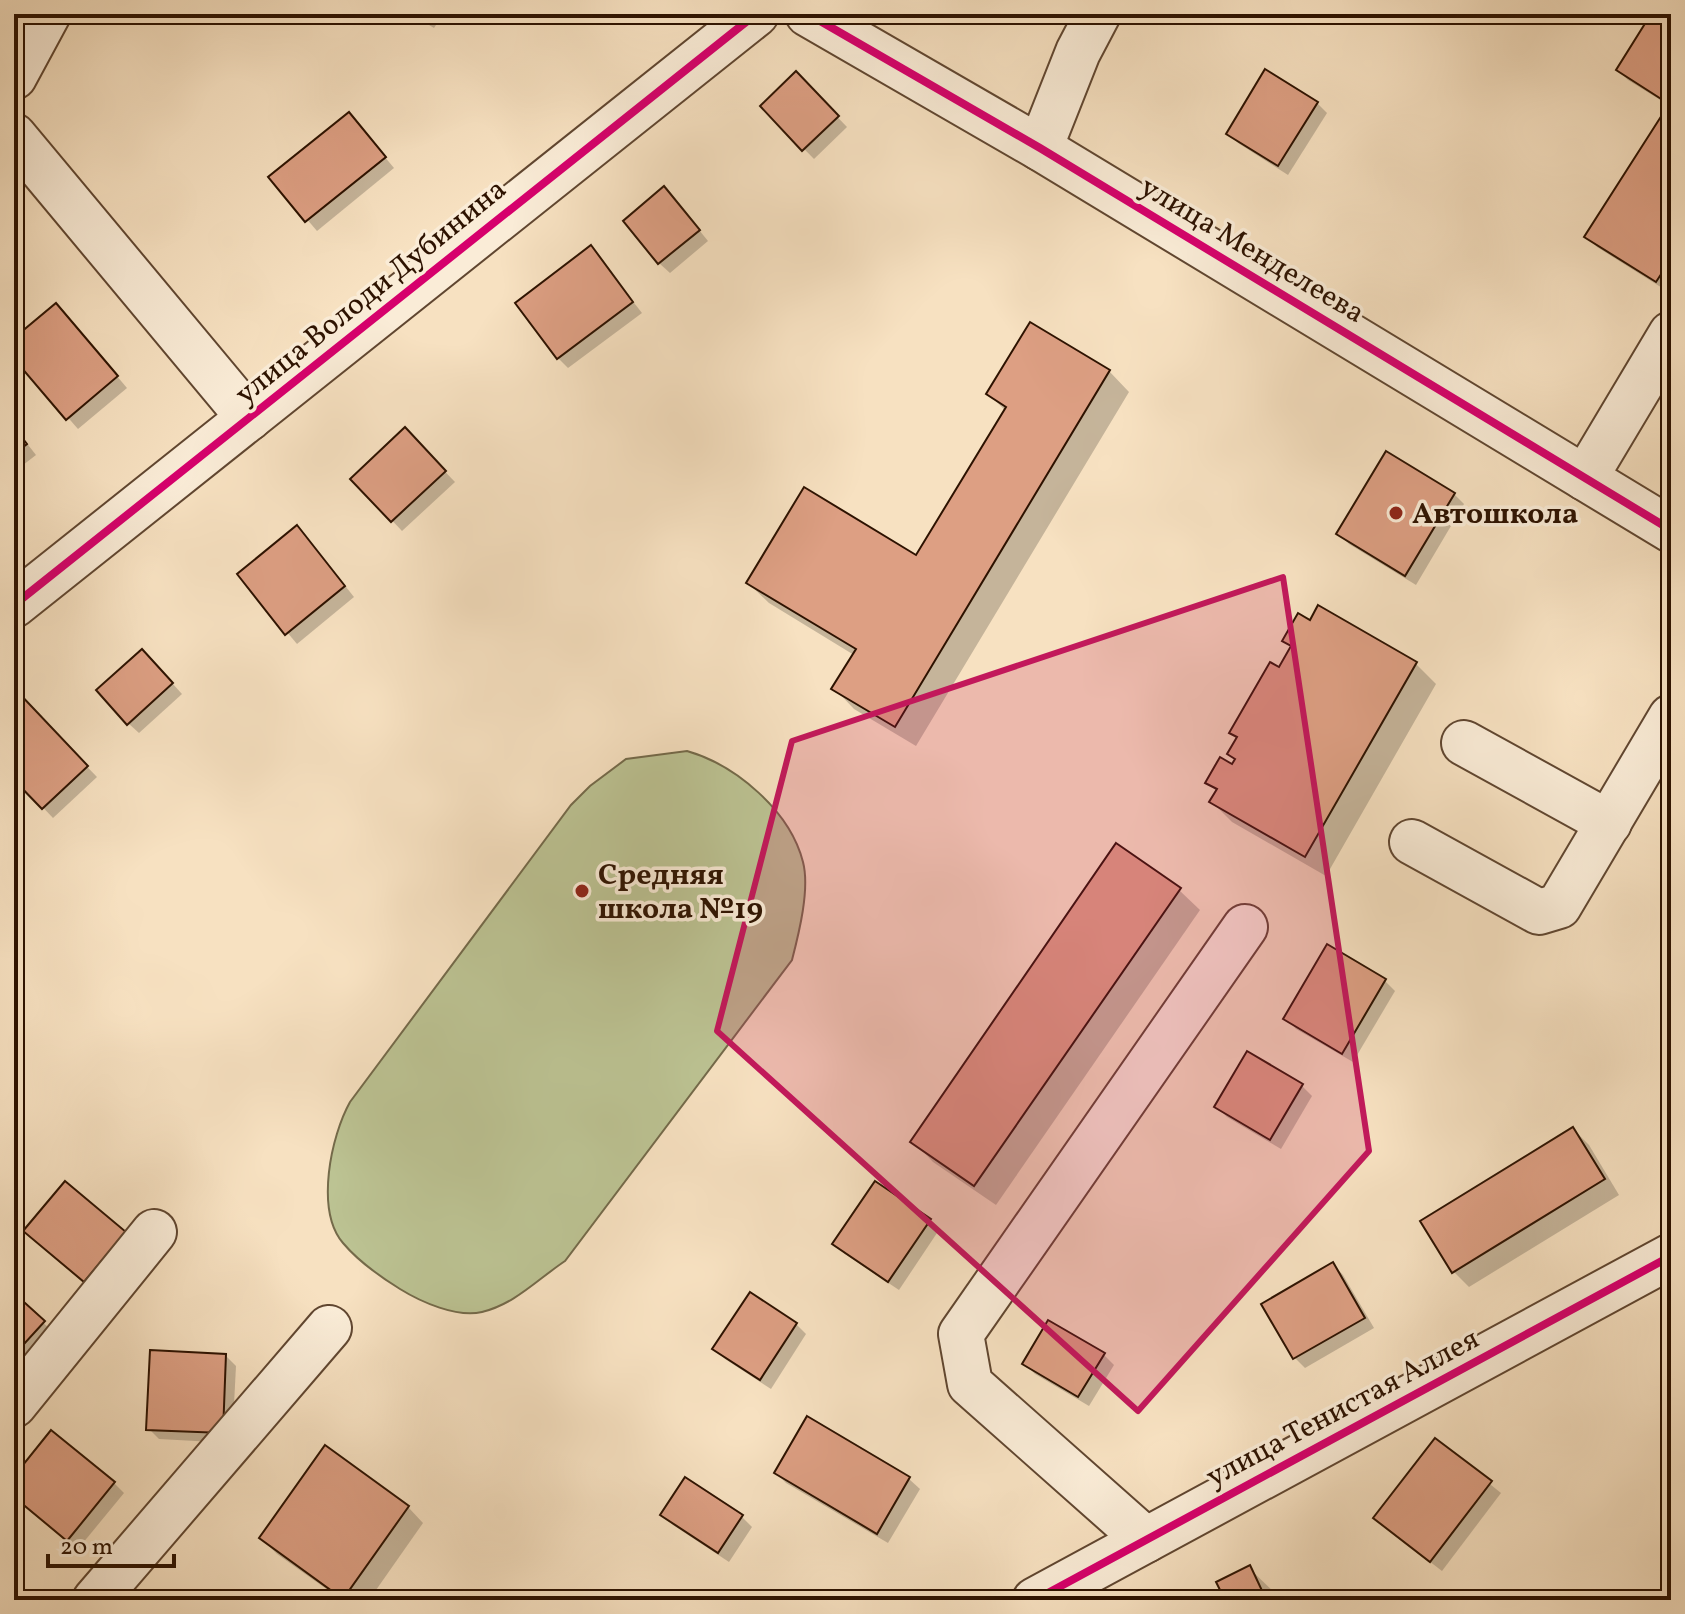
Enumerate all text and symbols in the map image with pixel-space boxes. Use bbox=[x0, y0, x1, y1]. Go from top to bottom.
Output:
street label: улица Менделеева bbox=[1132, 167, 1372, 335]
street label: улица Володи Дубинина bbox=[226, 170, 516, 415]
place label: Автошкола bbox=[1412, 494, 1578, 536]
marker: Автошкола bbox=[1387, 504, 1405, 522]
place label: Средняя школа №19 bbox=[598, 855, 763, 931]
marker: Средняя школа №19 bbox=[573, 882, 591, 900]
street label: улица Тенистая Аллея bbox=[1199, 1319, 1487, 1499]
scale bar bbox=[48, 1518, 174, 1568]
text: 20 m bbox=[60, 1531, 113, 1565]

